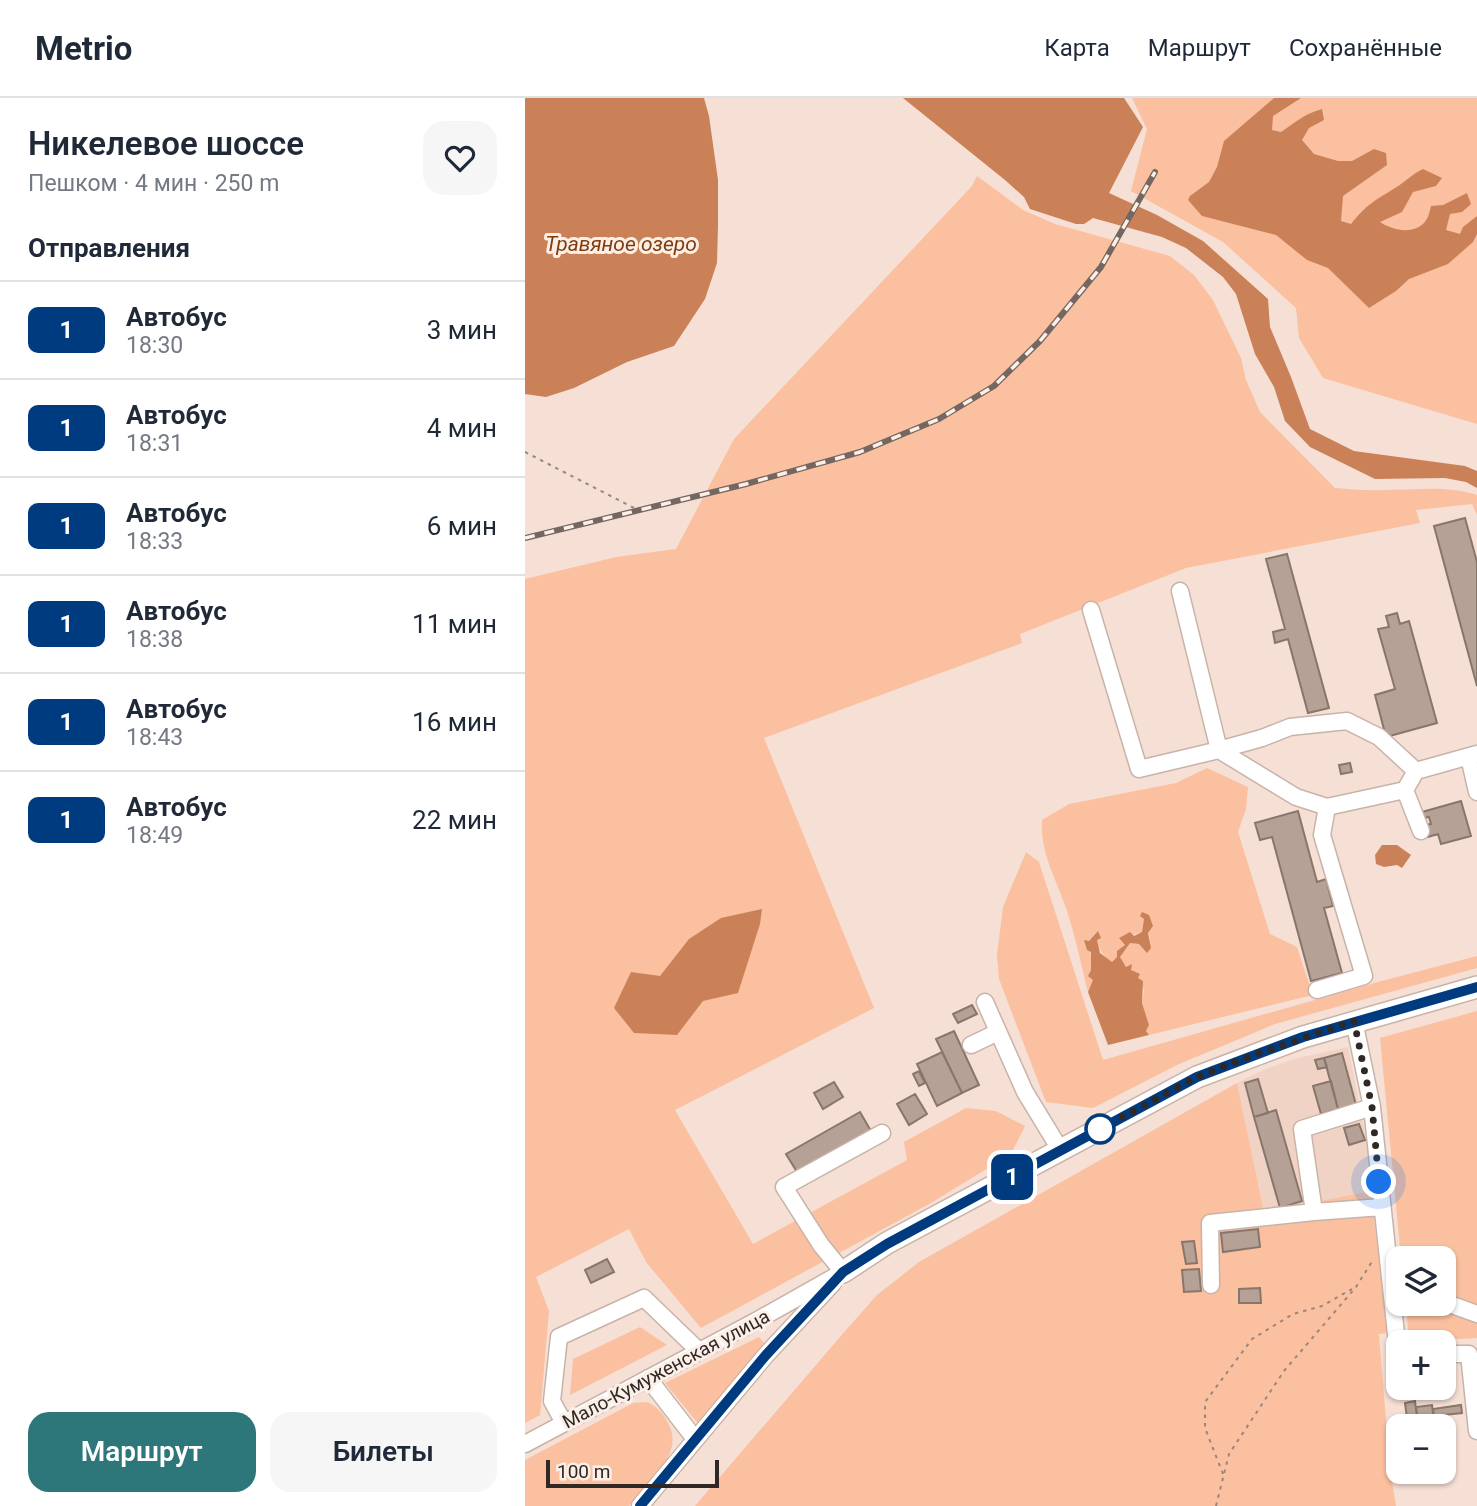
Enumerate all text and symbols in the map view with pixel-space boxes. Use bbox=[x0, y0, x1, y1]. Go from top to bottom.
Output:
text: Metrio bbox=[35, 29, 132, 68]
text: Карта bbox=[1044, 34, 1110, 62]
text: Маршрут bbox=[1148, 34, 1251, 62]
text: Сохранённые bbox=[1289, 34, 1442, 62]
button: heart bbox=[423, 121, 497, 195]
text: Никелевое шоссе bbox=[28, 124, 304, 163]
text: Пешком · 4 мин · 250 m bbox=[28, 170, 279, 197]
water label: Травяное озеро bbox=[545, 232, 697, 256]
text: Отправления bbox=[28, 233, 190, 263]
text: Автобус bbox=[126, 302, 227, 332]
text: 3 мин bbox=[427, 315, 497, 345]
text: 1 bbox=[60, 316, 73, 344]
text: 18:30 bbox=[126, 332, 183, 359]
text: Автобус bbox=[126, 400, 227, 430]
text: 4 мин bbox=[427, 413, 497, 443]
text: 1 bbox=[60, 414, 73, 442]
text: 18:31 bbox=[126, 430, 183, 457]
text: Автобус bbox=[126, 498, 227, 528]
text: 6 мин bbox=[427, 511, 497, 541]
text: 1 bbox=[60, 512, 73, 540]
text: 18:33 bbox=[126, 528, 183, 555]
text: Автобус bbox=[126, 596, 227, 626]
text: 11 мин bbox=[412, 609, 497, 639]
text: 1 bbox=[60, 610, 73, 638]
text: 18:38 bbox=[126, 626, 183, 653]
text: Автобус bbox=[126, 694, 227, 724]
text: 16 мин bbox=[412, 707, 497, 737]
text: 1 bbox=[60, 708, 73, 736]
text: 18:43 bbox=[126, 724, 183, 751]
text: Автобус bbox=[126, 792, 227, 822]
text: 22 мин bbox=[412, 805, 497, 835]
text: 1 bbox=[60, 806, 73, 834]
text: 18:49 bbox=[126, 822, 183, 849]
unlabelled marker bbox=[1085, 1114, 1115, 1144]
line badge: 1 bbox=[989, 1154, 1035, 1200]
text: 1 bbox=[1005, 1163, 1019, 1191]
your location bbox=[1361, 1164, 1396, 1199]
map controls bbox=[1386, 1246, 1456, 1484]
button: layers bbox=[1386, 1246, 1456, 1316]
street label: Мало-Кумуженская улица bbox=[559, 1305, 773, 1433]
button: + bbox=[1386, 1330, 1456, 1400]
button: Маршрут bbox=[28, 1412, 256, 1492]
button: Билеты bbox=[270, 1412, 497, 1492]
button: − bbox=[1386, 1414, 1456, 1484]
scale bar bbox=[546, 1457, 719, 1489]
text: 100 m bbox=[557, 1460, 610, 1483]

